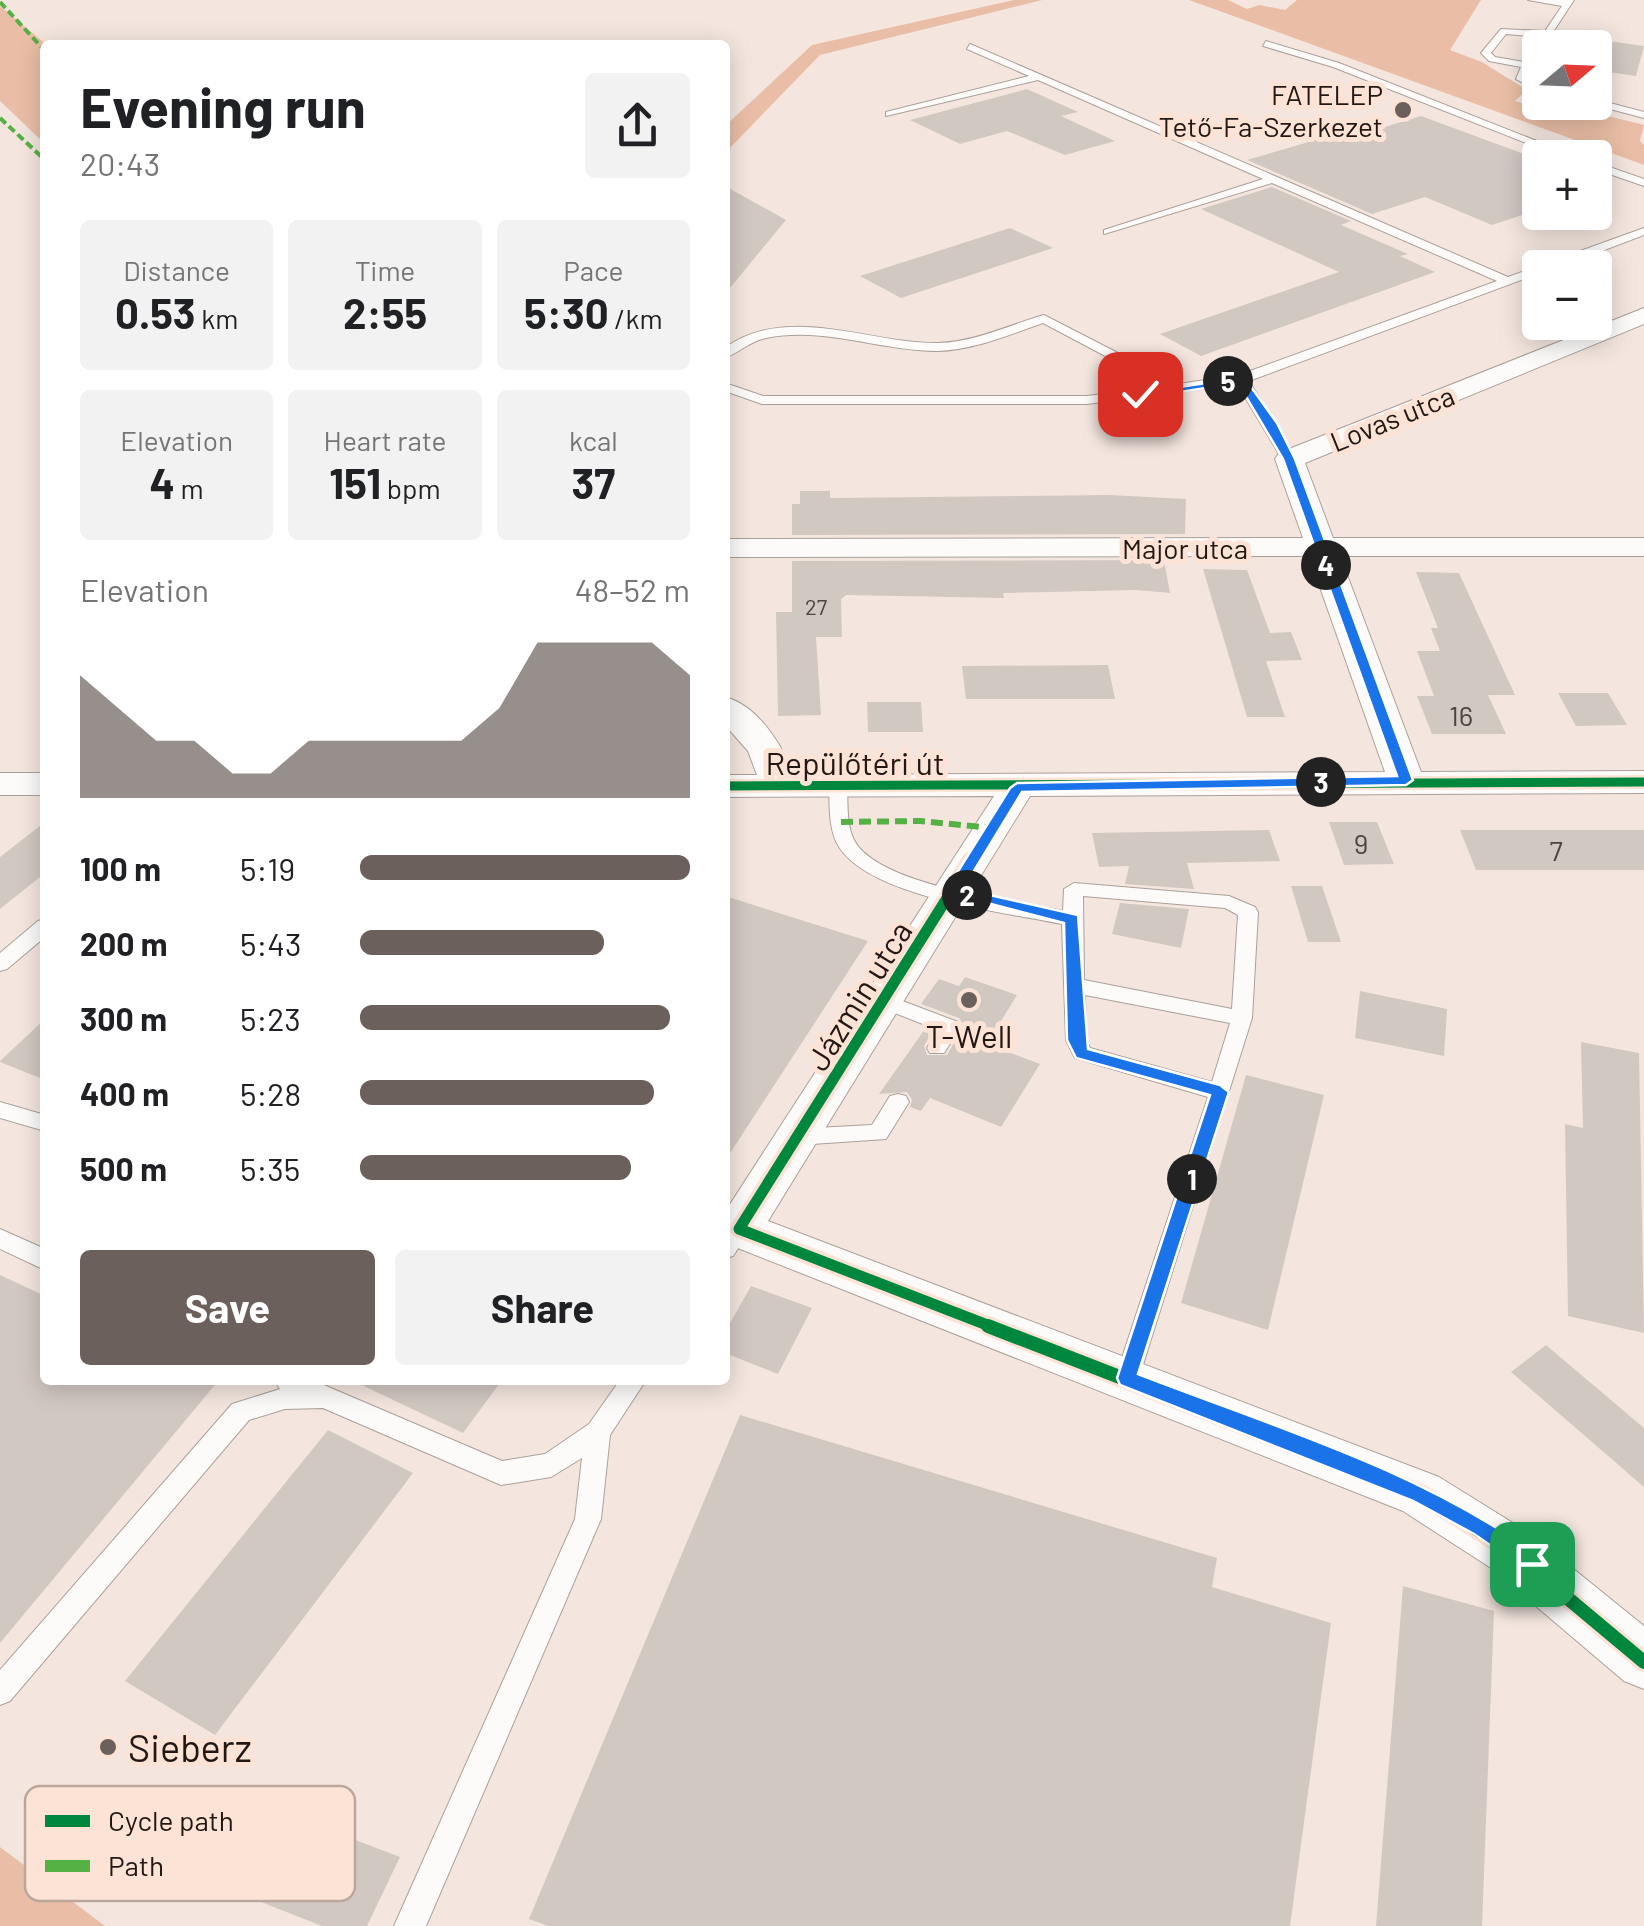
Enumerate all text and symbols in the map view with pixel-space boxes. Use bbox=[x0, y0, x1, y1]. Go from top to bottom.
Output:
north arrow bbox=[1522, 30, 1612, 120]
map controls bbox=[1522, 30, 1612, 340]
text: Evening run bbox=[80, 73, 366, 139]
button: share bbox=[585, 73, 690, 178]
place label: FATELEP Tető-Fa-Szerkezet bbox=[1158, 77, 1383, 143]
marker: FATELEP Tető-Fa-Szerkezet bbox=[1392, 99, 1414, 121]
button: + bbox=[1522, 140, 1612, 230]
text: 20:43 bbox=[80, 144, 160, 182]
button: − bbox=[1522, 250, 1612, 340]
text: Distance bbox=[123, 253, 230, 287]
text: Time bbox=[355, 253, 415, 287]
text: Pace bbox=[563, 253, 623, 287]
text: 0.53 bbox=[115, 287, 196, 337]
text: 2:55 bbox=[343, 287, 427, 337]
text: 5:30 bbox=[524, 287, 609, 337]
text: km bbox=[196, 301, 238, 335]
text: /km bbox=[609, 301, 663, 335]
pin bbox=[1098, 352, 1183, 437]
pin: 5 bbox=[1203, 356, 1253, 406]
text: 5 bbox=[1220, 364, 1236, 398]
icon: check bbox=[1113, 367, 1168, 422]
street label: Lovas utca bbox=[1325, 378, 1459, 458]
text: Elevation bbox=[120, 423, 233, 457]
text: Heart rate bbox=[324, 423, 446, 457]
text: kcal bbox=[569, 423, 618, 457]
text: 4 bbox=[150, 457, 175, 507]
text: 151 bbox=[329, 457, 381, 507]
text: 37 bbox=[572, 457, 615, 507]
text: m bbox=[175, 471, 204, 505]
text: bpm bbox=[381, 471, 441, 505]
street label: Major utca bbox=[1122, 531, 1248, 565]
pin: 4 bbox=[1301, 540, 1351, 590]
text: 4 bbox=[1318, 548, 1334, 582]
text: Elevation bbox=[80, 570, 209, 608]
text: 48–52 m bbox=[575, 570, 690, 608]
house number: 27 bbox=[805, 593, 827, 619]
house number: 16 bbox=[1449, 698, 1473, 732]
street label: Repülőtéri út bbox=[765, 743, 945, 781]
pin: 3 bbox=[1296, 757, 1346, 807]
text: 3 bbox=[1313, 765, 1329, 799]
house number: 9 bbox=[1354, 826, 1368, 860]
house number: 7 bbox=[1549, 833, 1563, 867]
text: 100 m bbox=[80, 849, 161, 887]
text: 5:19 bbox=[240, 849, 295, 887]
pin: 2 bbox=[942, 870, 992, 920]
text: 2 bbox=[959, 878, 975, 912]
street label: Jázmin utca bbox=[797, 913, 919, 1077]
text: 200 m bbox=[80, 924, 168, 962]
text: 5:43 bbox=[240, 924, 301, 962]
marker: T-Well bbox=[958, 989, 980, 1011]
text: 300 m bbox=[80, 999, 167, 1037]
text: 5:23 bbox=[240, 999, 301, 1037]
place label: T-Well bbox=[926, 1016, 1012, 1054]
text: 400 m bbox=[80, 1074, 169, 1112]
text: 5:28 bbox=[240, 1074, 301, 1112]
text: 500 m bbox=[80, 1149, 167, 1187]
text: 5:35 bbox=[240, 1149, 300, 1187]
pin: 1 bbox=[1167, 1154, 1217, 1204]
text: 1 bbox=[1187, 1162, 1197, 1196]
button: Save bbox=[80, 1250, 375, 1365]
button: Share bbox=[395, 1250, 690, 1365]
pin bbox=[1490, 1522, 1575, 1607]
icon: arrive bbox=[1505, 1537, 1560, 1592]
place label: Sieberz bbox=[128, 1724, 252, 1770]
marker: Sieberz bbox=[97, 1736, 119, 1758]
legend bbox=[25, 1786, 355, 1901]
text: Cycle path bbox=[108, 1803, 234, 1837]
text: Path bbox=[108, 1848, 164, 1882]

